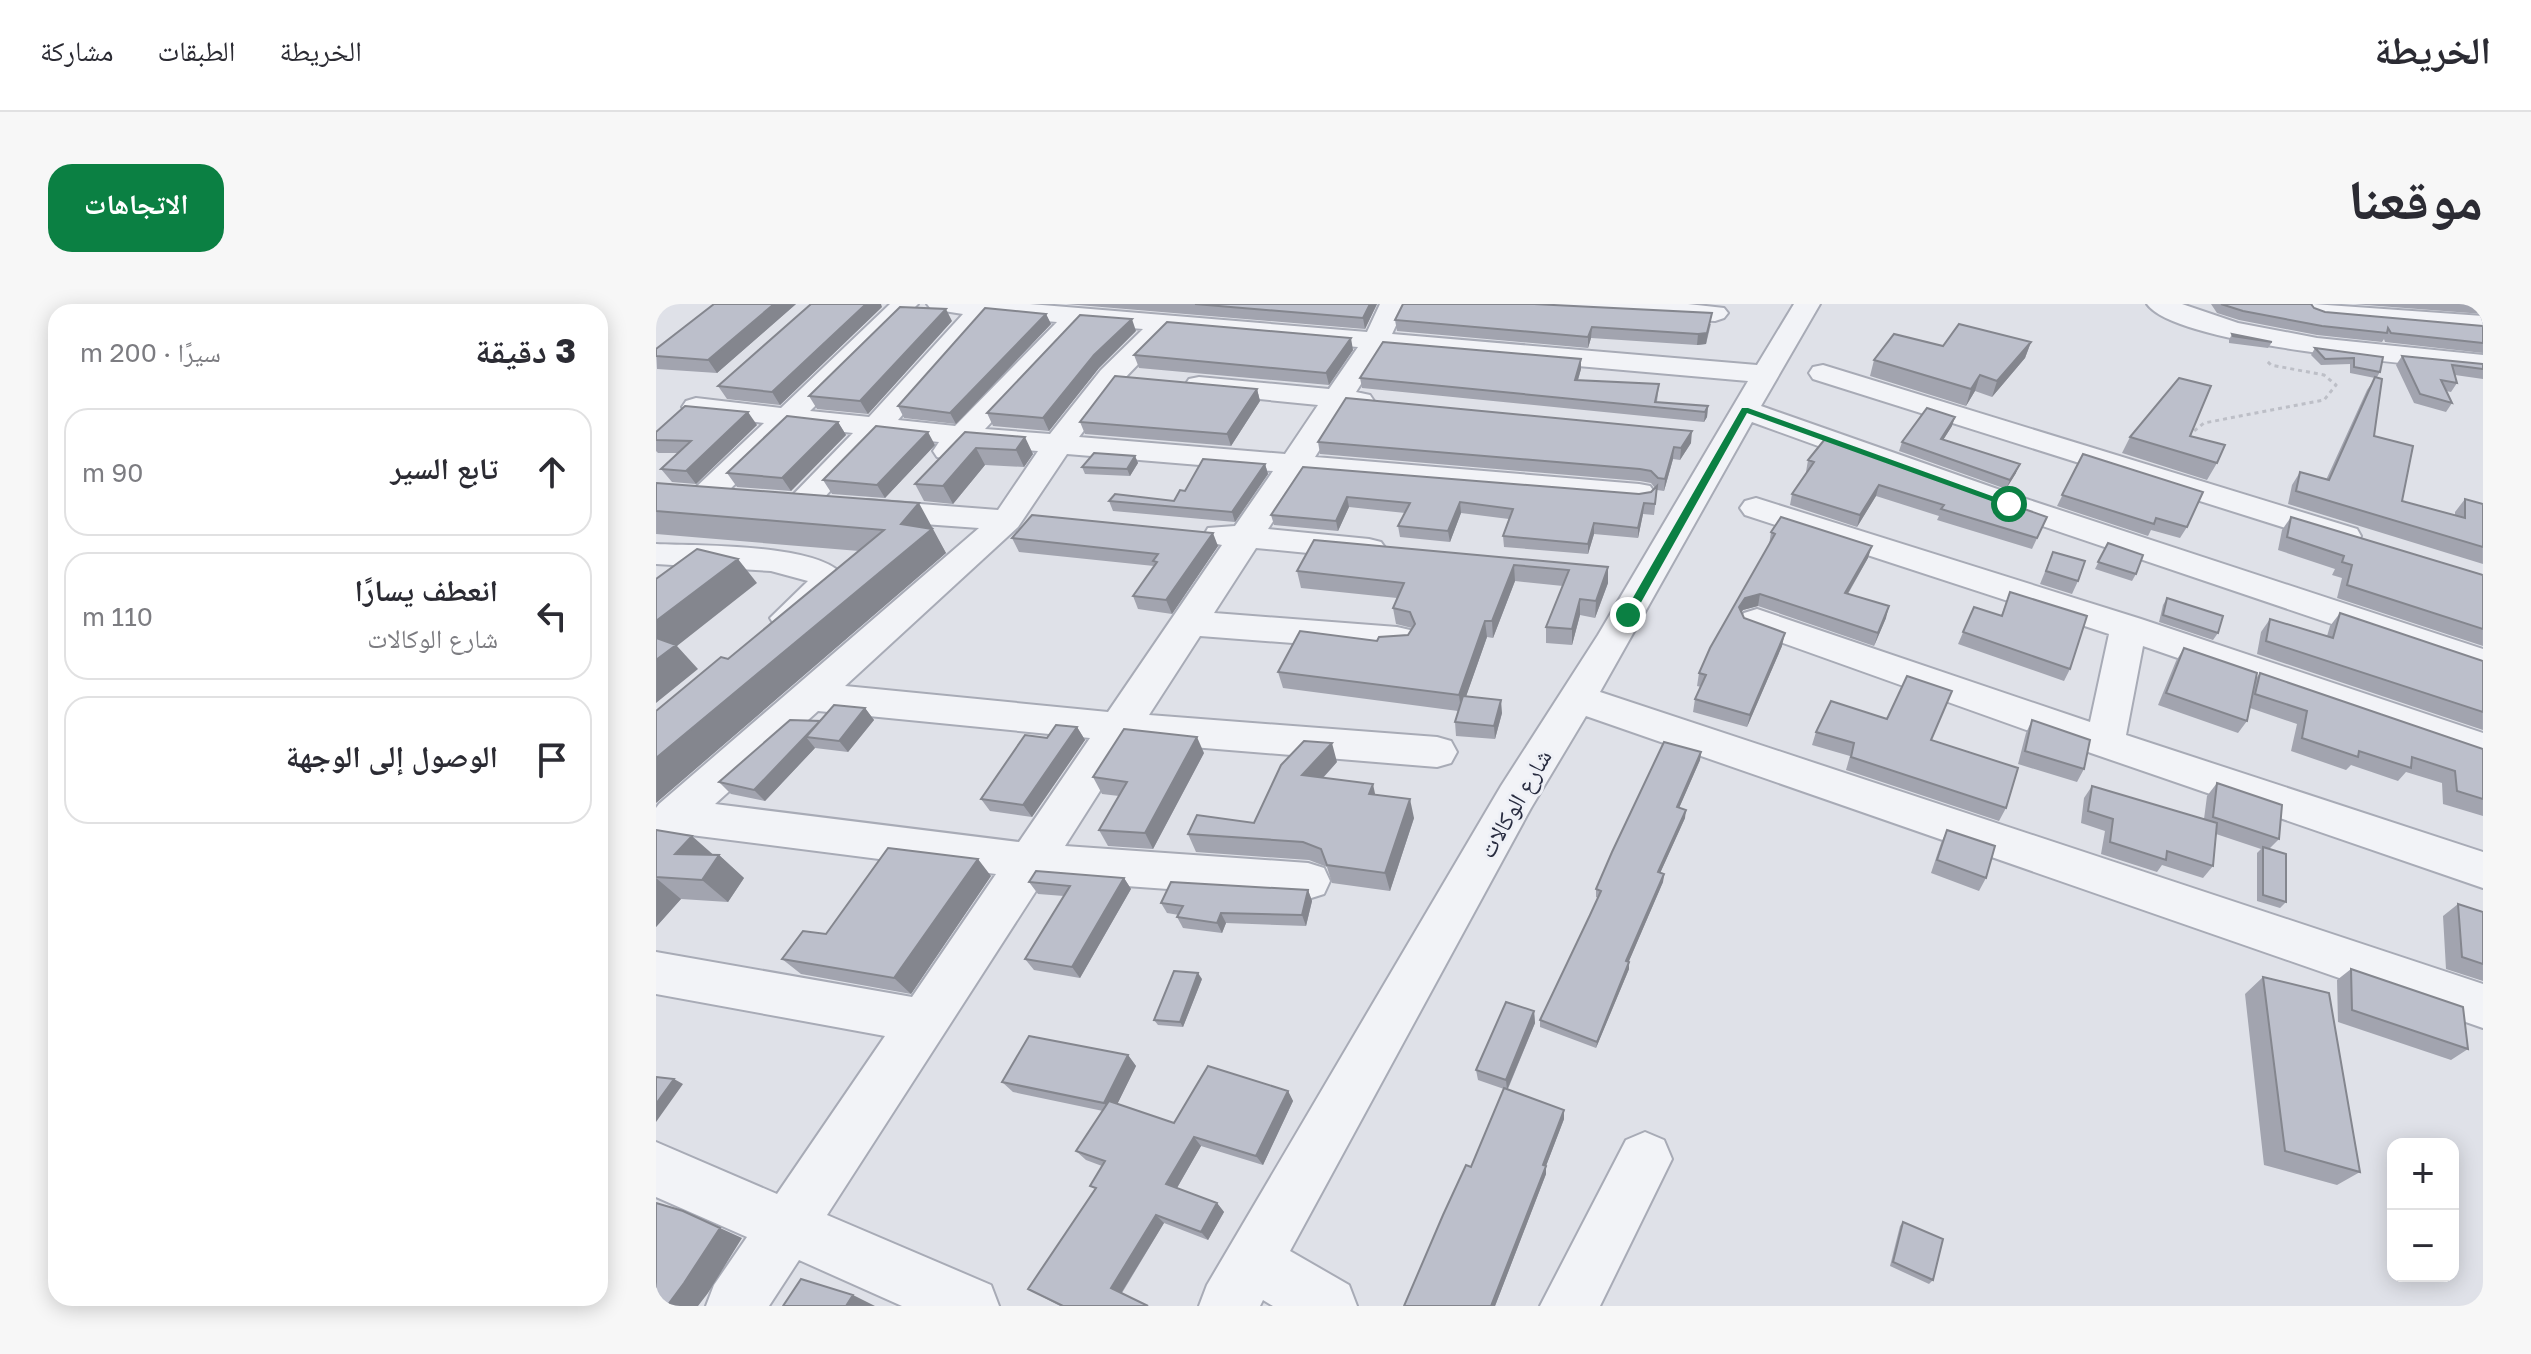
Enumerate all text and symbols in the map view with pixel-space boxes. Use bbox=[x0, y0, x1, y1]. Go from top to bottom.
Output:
text: الخريطة bbox=[2374, 27, 2491, 72]
text: مشاركة bbox=[40, 34, 114, 67]
text: الطبقات bbox=[158, 34, 235, 67]
text: الخريطة bbox=[279, 34, 362, 67]
button: الاتجاهات bbox=[48, 164, 224, 252]
text: موقعنا bbox=[2348, 165, 2483, 232]
text: 3 دقيقة bbox=[475, 330, 576, 370]
text: سيرًا · 200 m bbox=[80, 337, 221, 368]
text: تابع السير bbox=[390, 450, 498, 486]
icon: ahead bbox=[530, 450, 574, 494]
text: 90 m bbox=[82, 457, 143, 488]
route start bbox=[1991, 486, 2027, 522]
text: انعطف يسارًا bbox=[354, 572, 498, 608]
icon: left bbox=[530, 594, 574, 638]
route end bbox=[1610, 597, 1646, 633]
text: 110 m bbox=[82, 601, 153, 632]
text: شارع الوكالات bbox=[367, 623, 498, 654]
text: الوصول إلى الوجهة bbox=[286, 738, 498, 774]
icon: arrive bbox=[530, 738, 574, 782]
street label: شارع الوكالات bbox=[1471, 744, 1558, 863]
map controls bbox=[2387, 1138, 2459, 1282]
button: + bbox=[2387, 1138, 2459, 1210]
button: − bbox=[2387, 1210, 2459, 1282]

